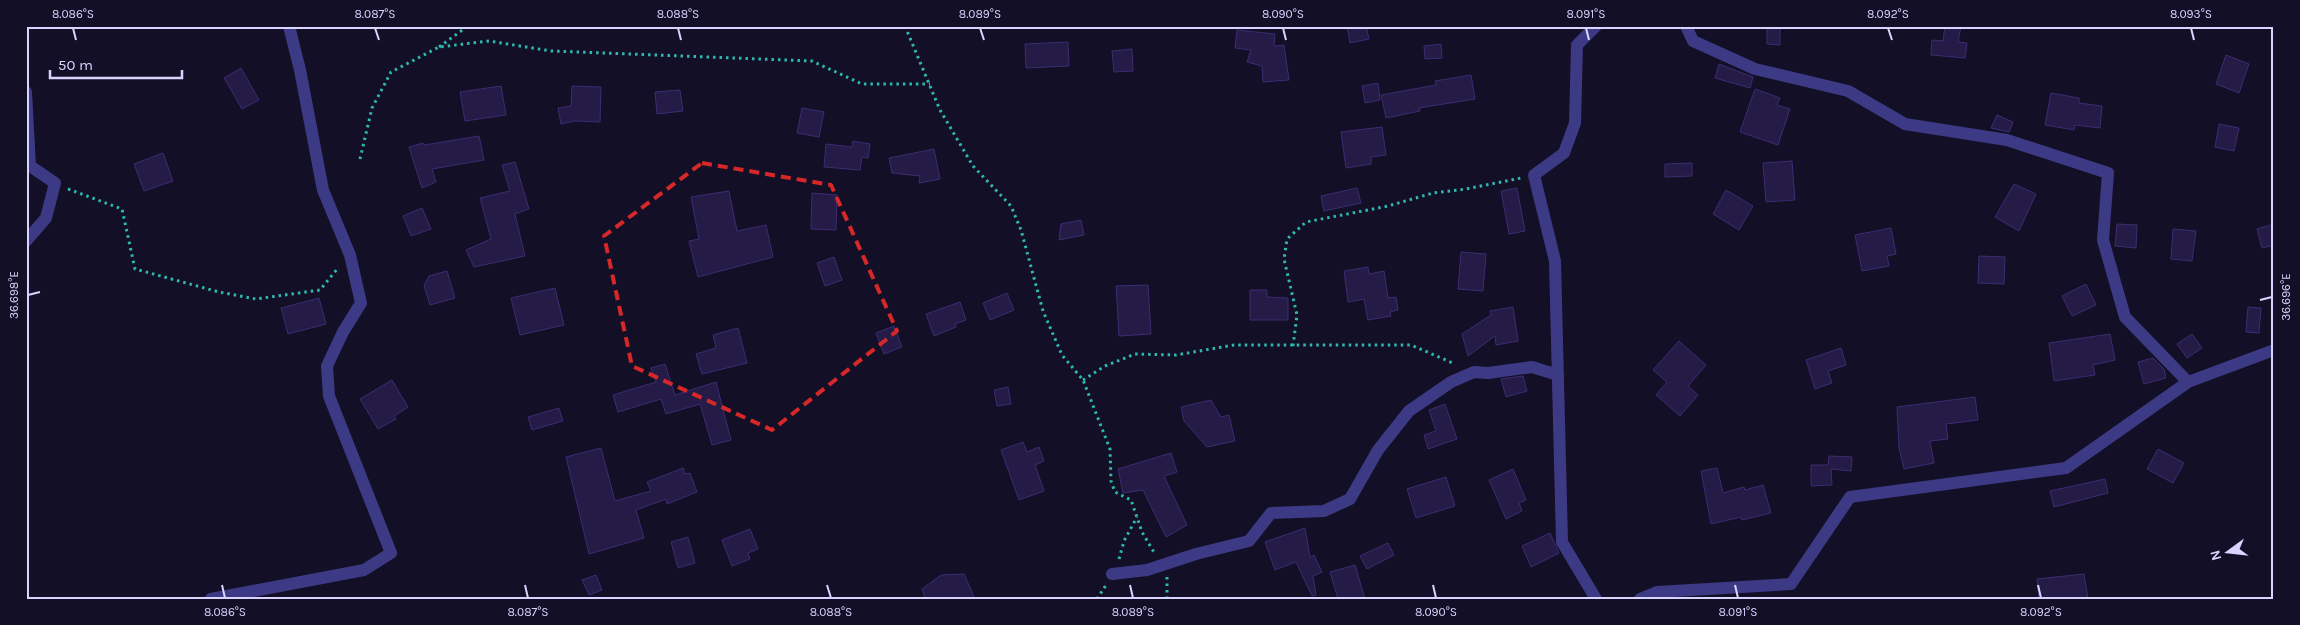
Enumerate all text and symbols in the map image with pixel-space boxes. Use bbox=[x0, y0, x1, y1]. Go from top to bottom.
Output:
text: 8.086°S bbox=[52, 7, 94, 21]
text: 8.087°S bbox=[355, 7, 396, 21]
text: 8.088°S bbox=[657, 7, 699, 21]
text: 8.089°S bbox=[959, 7, 1001, 21]
text: 8.090°S bbox=[1262, 7, 1304, 21]
text: 8.091°S bbox=[1567, 7, 1605, 21]
text: 8.092°S bbox=[1867, 7, 1909, 21]
text: 8.093°S bbox=[2170, 7, 2212, 21]
scale bar bbox=[50, 48, 182, 80]
text: 50 m bbox=[58, 56, 93, 74]
text: 36.698°E bbox=[7, 271, 21, 319]
text: 36.696°E bbox=[2279, 273, 2293, 321]
north arrow bbox=[2202, 528, 2252, 578]
text: N bbox=[2206, 548, 2225, 562]
text: 8.086°S bbox=[204, 605, 246, 619]
text: 8.087°S bbox=[508, 605, 549, 619]
text: 8.088°S bbox=[810, 605, 852, 619]
text: 8.089°S bbox=[1112, 605, 1154, 619]
text: 8.090°S bbox=[1415, 605, 1457, 619]
text: 8.091°S bbox=[1719, 605, 1757, 619]
text: 8.092°S bbox=[2020, 605, 2062, 619]

